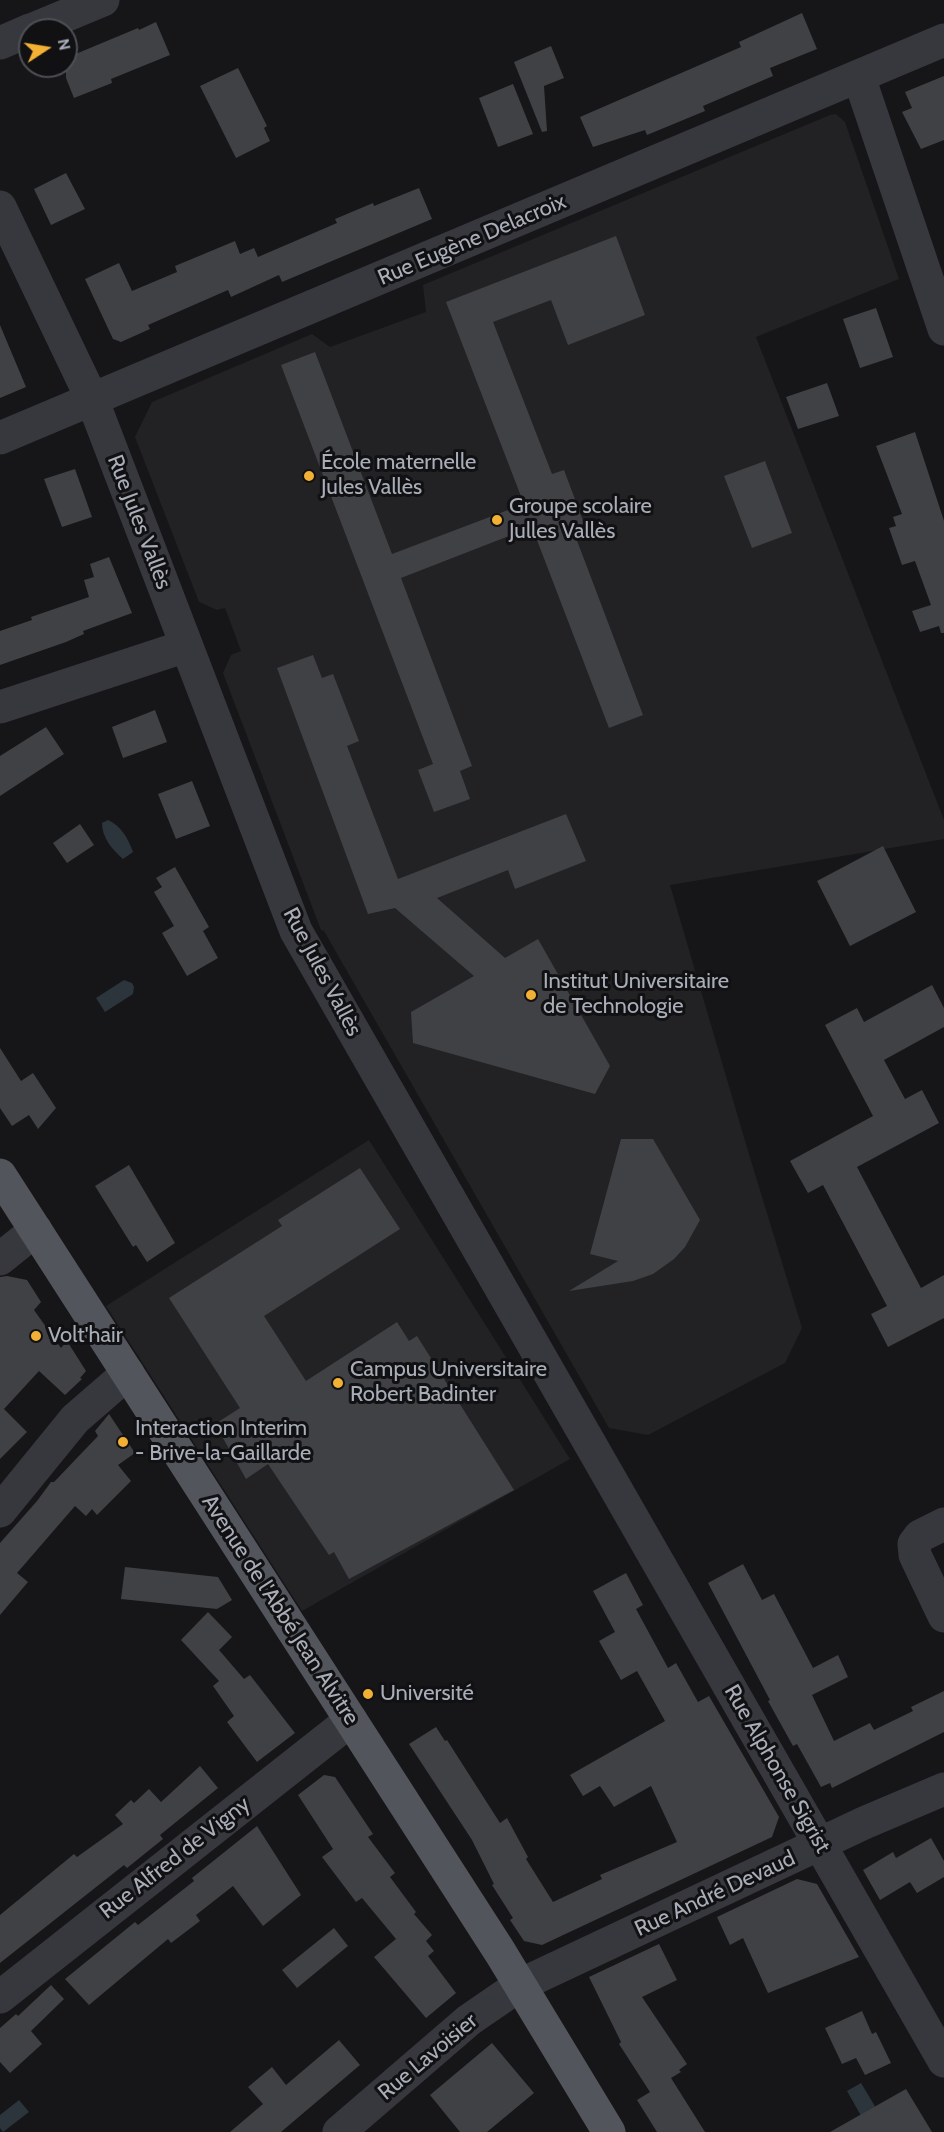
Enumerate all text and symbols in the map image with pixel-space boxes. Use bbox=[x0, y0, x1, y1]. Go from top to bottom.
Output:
north arrow bbox=[18, 18, 78, 78]
text: N bbox=[54, 37, 75, 52]
street label: Rue Eugène Delacroix bbox=[374, 188, 570, 292]
place label: École maternelle Jules Vallès bbox=[321, 450, 476, 502]
street label: Rue Jules Vallès bbox=[101, 451, 177, 593]
marker: École maternelle Jules Vallès bbox=[302, 469, 316, 483]
place label: Groupe scolaire Julles Vallès bbox=[509, 494, 652, 546]
marker: Groupe scolaire Julles Vallès bbox=[490, 513, 504, 527]
street label: Rue Jules Vallès bbox=[277, 903, 367, 1041]
place label: Institut Universitaire de Technologie bbox=[543, 969, 729, 1020]
marker: Institut Universitaire de Technologie bbox=[524, 988, 538, 1002]
place label: Volt'hair bbox=[48, 1323, 123, 1349]
marker: Volt'hair bbox=[29, 1329, 43, 1343]
place label: Campus Universitaire Robert Badinter bbox=[350, 1357, 547, 1408]
marker: Campus Universitaire Robert Badinter bbox=[331, 1376, 345, 1390]
place label: Interaction Interim - Brive-la-Gaillarde bbox=[135, 1416, 311, 1468]
marker: Interaction Interim - Brive-la-Gaillarde bbox=[116, 1435, 130, 1449]
street label: Avenue de l'Abbé Jean Alvitre bbox=[196, 1490, 364, 1730]
street label: Rue Alphonse Sigrist bbox=[718, 1680, 836, 1858]
place label: Université bbox=[380, 1681, 474, 1707]
marker: Université bbox=[361, 1687, 375, 1701]
street label: Rue Alfred de Vigny bbox=[95, 1791, 255, 1925]
street label: Rue André Devaud bbox=[631, 1845, 799, 1943]
street label: Rue Lavoisier bbox=[373, 2008, 483, 2106]

